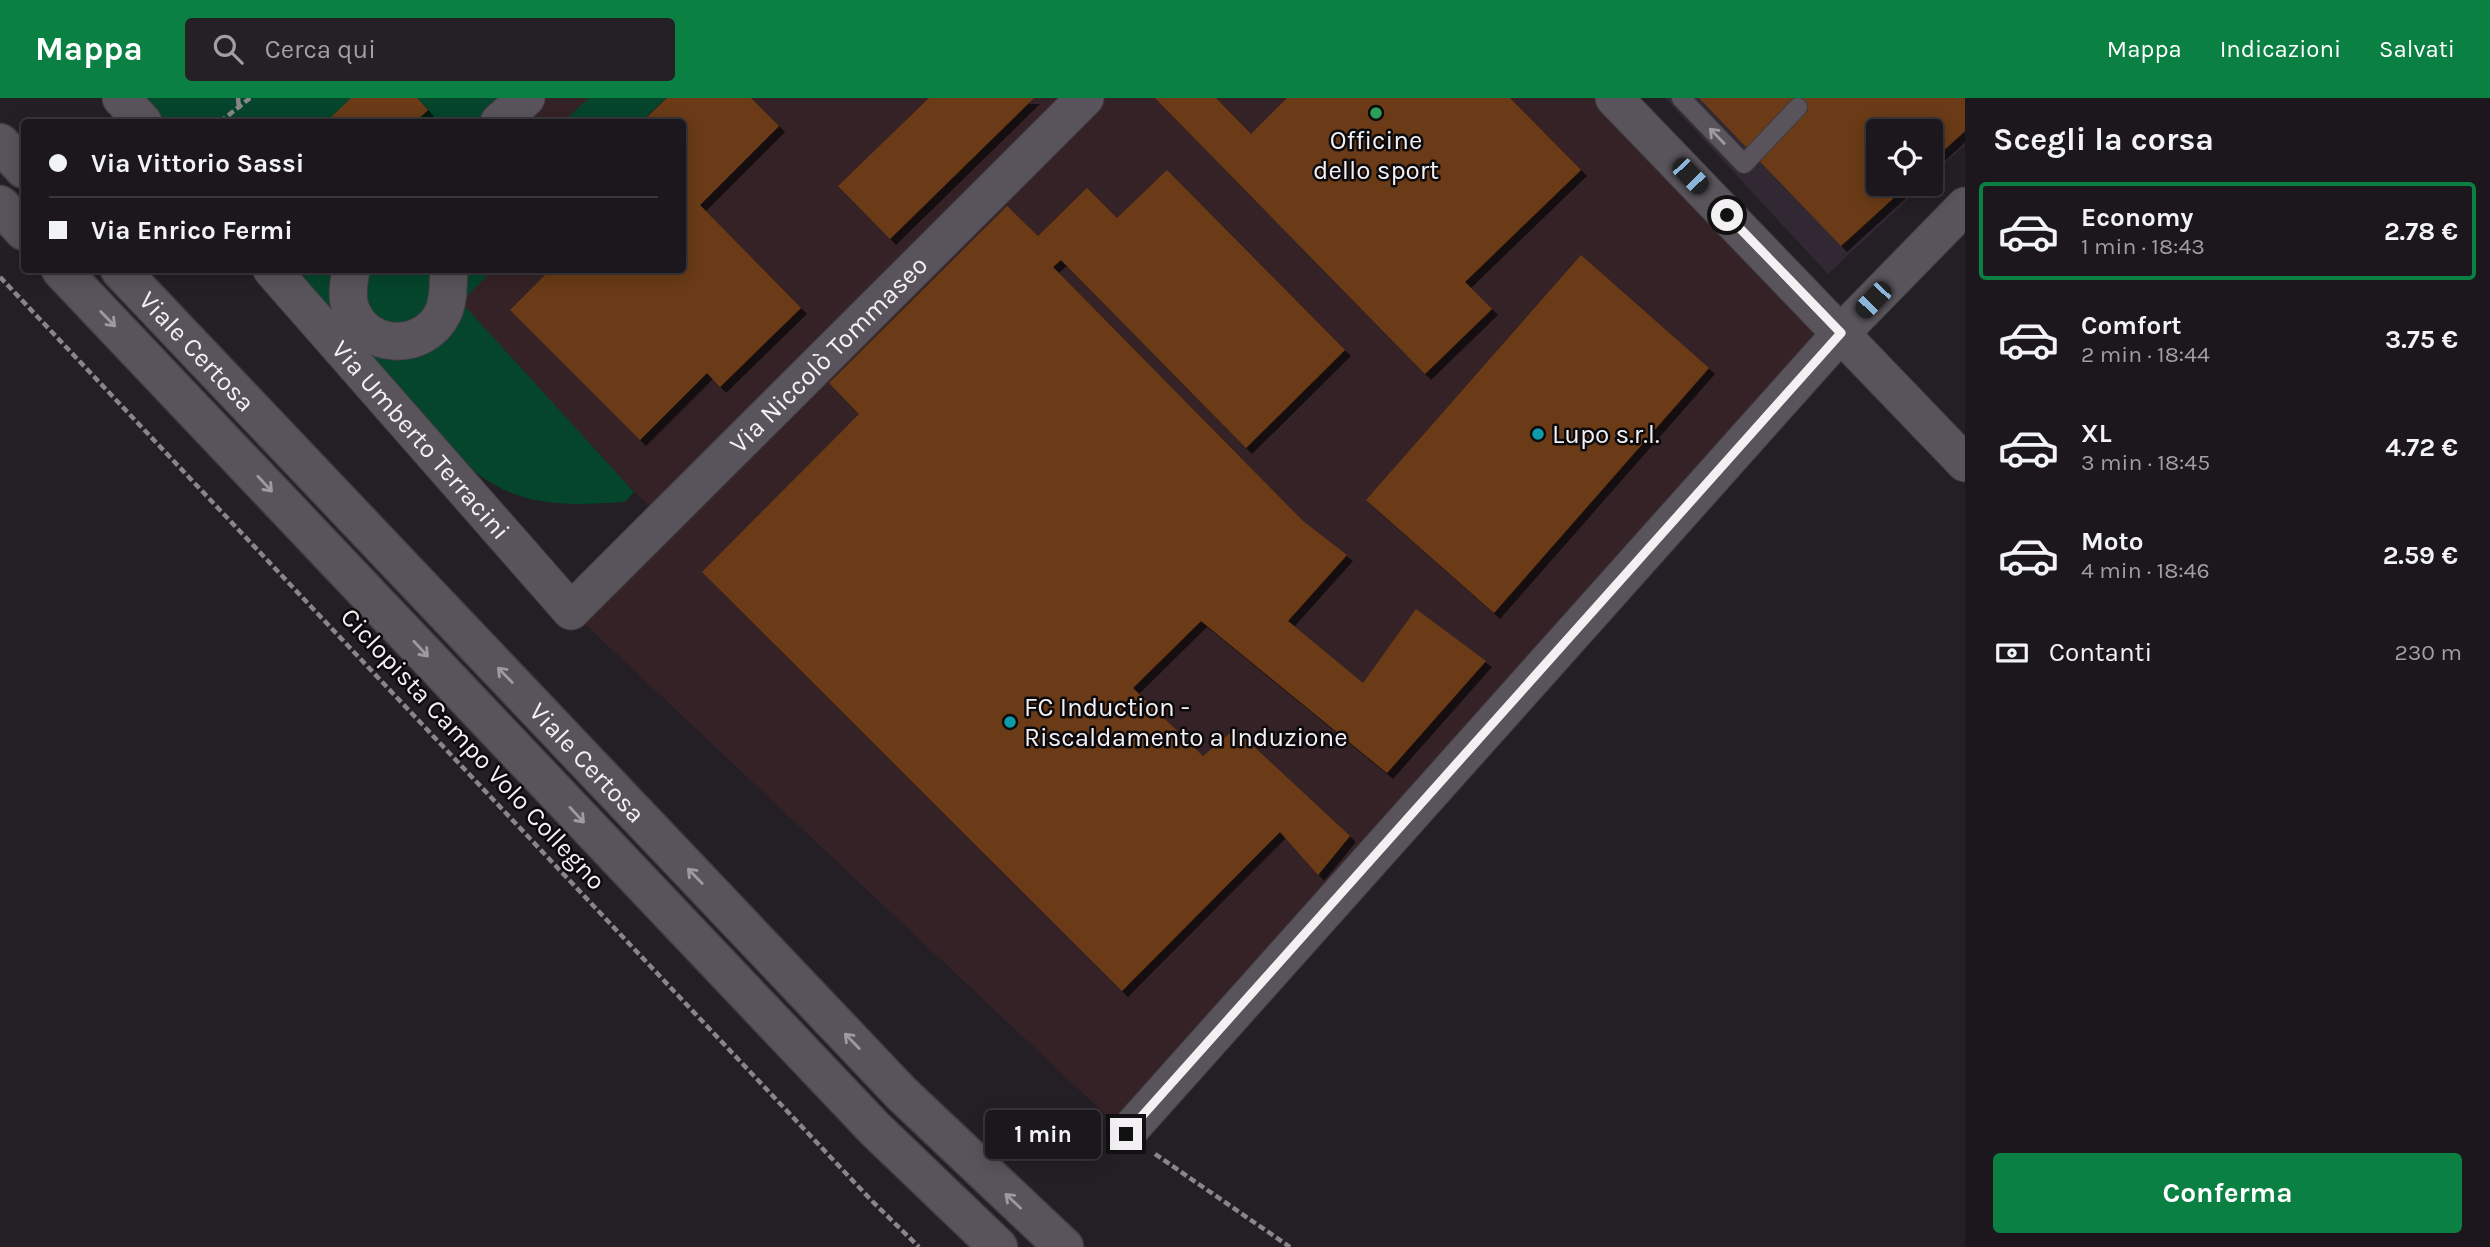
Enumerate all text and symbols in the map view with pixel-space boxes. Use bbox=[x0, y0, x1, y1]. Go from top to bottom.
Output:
search box bbox=[185, 18, 675, 81]
text: Mappa bbox=[35, 30, 143, 68]
icon: search bbox=[209, 30, 247, 68]
text: Cerca qui bbox=[265, 34, 376, 65]
text: Mappa bbox=[2107, 35, 2182, 63]
text: Indicazioni bbox=[2220, 35, 2341, 63]
text: Salvati bbox=[2379, 35, 2455, 63]
marker: Officine dello sport bbox=[1368, 105, 1384, 121]
map controls bbox=[1866, 119, 1943, 196]
button: locate bbox=[1866, 119, 1943, 196]
text: Scegli la corsa bbox=[1993, 121, 2214, 158]
place label: Officine dello sport bbox=[1313, 125, 1439, 186]
one-way arrow bbox=[1708, 127, 1725, 144]
text: Via Vittorio Sassi bbox=[91, 148, 304, 179]
car bbox=[1668, 154, 1713, 198]
route start bbox=[1711, 199, 1743, 231]
icon: car bbox=[1997, 200, 2060, 263]
text: Economy bbox=[2081, 202, 2193, 233]
text: Via Enrico Fermi bbox=[91, 215, 293, 246]
text: 2.78 € bbox=[2384, 216, 2458, 247]
text: 1 min · 18:43 bbox=[2081, 233, 2205, 260]
street label: Via Niccolò Tommaseo bbox=[723, 249, 934, 459]
car bbox=[1851, 278, 1896, 322]
street label: Viale Certosa bbox=[133, 285, 261, 418]
icon: car bbox=[1997, 308, 2060, 371]
one-way arrow bbox=[100, 310, 116, 328]
text: Comfort bbox=[2081, 310, 2182, 341]
text: 3.75 € bbox=[2385, 324, 2458, 355]
street label: Via Umberto Terracini bbox=[325, 334, 517, 546]
text: 2 min · 18:44 bbox=[2081, 341, 2210, 368]
icon: car bbox=[1997, 416, 2060, 479]
text: XL bbox=[2081, 418, 2112, 449]
place label: Lupo s.r.l. bbox=[1552, 419, 1660, 450]
marker: Lupo s.r.l. bbox=[1530, 426, 1546, 442]
text: 4.72 € bbox=[2385, 432, 2458, 463]
text: 3 min · 18:45 bbox=[2081, 449, 2210, 476]
one-way arrow bbox=[256, 475, 273, 492]
icon: car bbox=[1997, 524, 2060, 587]
text: Moto bbox=[2081, 526, 2143, 557]
text: 2.59 € bbox=[2383, 540, 2458, 571]
text: 4 min · 18:46 bbox=[2081, 557, 2210, 584]
street label: Ciclopista Campo Volo Collegno bbox=[334, 602, 612, 896]
icon: cash bbox=[1993, 634, 2031, 672]
text: Contanti bbox=[2049, 637, 2152, 668]
text: 230 m bbox=[2394, 639, 2462, 666]
one-way arrow bbox=[412, 640, 429, 657]
one-way arrow bbox=[496, 667, 513, 684]
place label: FC Induction - Riscaldamento a Induzione bbox=[1024, 692, 1348, 753]
street label: Viale Certosa bbox=[523, 696, 652, 829]
marker: FC Induction - Riscaldamento a Induzione bbox=[1002, 714, 1018, 730]
one-way arrow bbox=[569, 806, 585, 824]
one-way arrow bbox=[687, 868, 704, 885]
one-way arrow bbox=[843, 1033, 860, 1050]
callout: 1 min bbox=[986, 1110, 1102, 1158]
route end bbox=[1110, 1118, 1142, 1150]
text: 1 min bbox=[1014, 1121, 1072, 1148]
button: Conferma bbox=[1993, 1153, 2462, 1233]
one-way arrow bbox=[1005, 1192, 1022, 1209]

